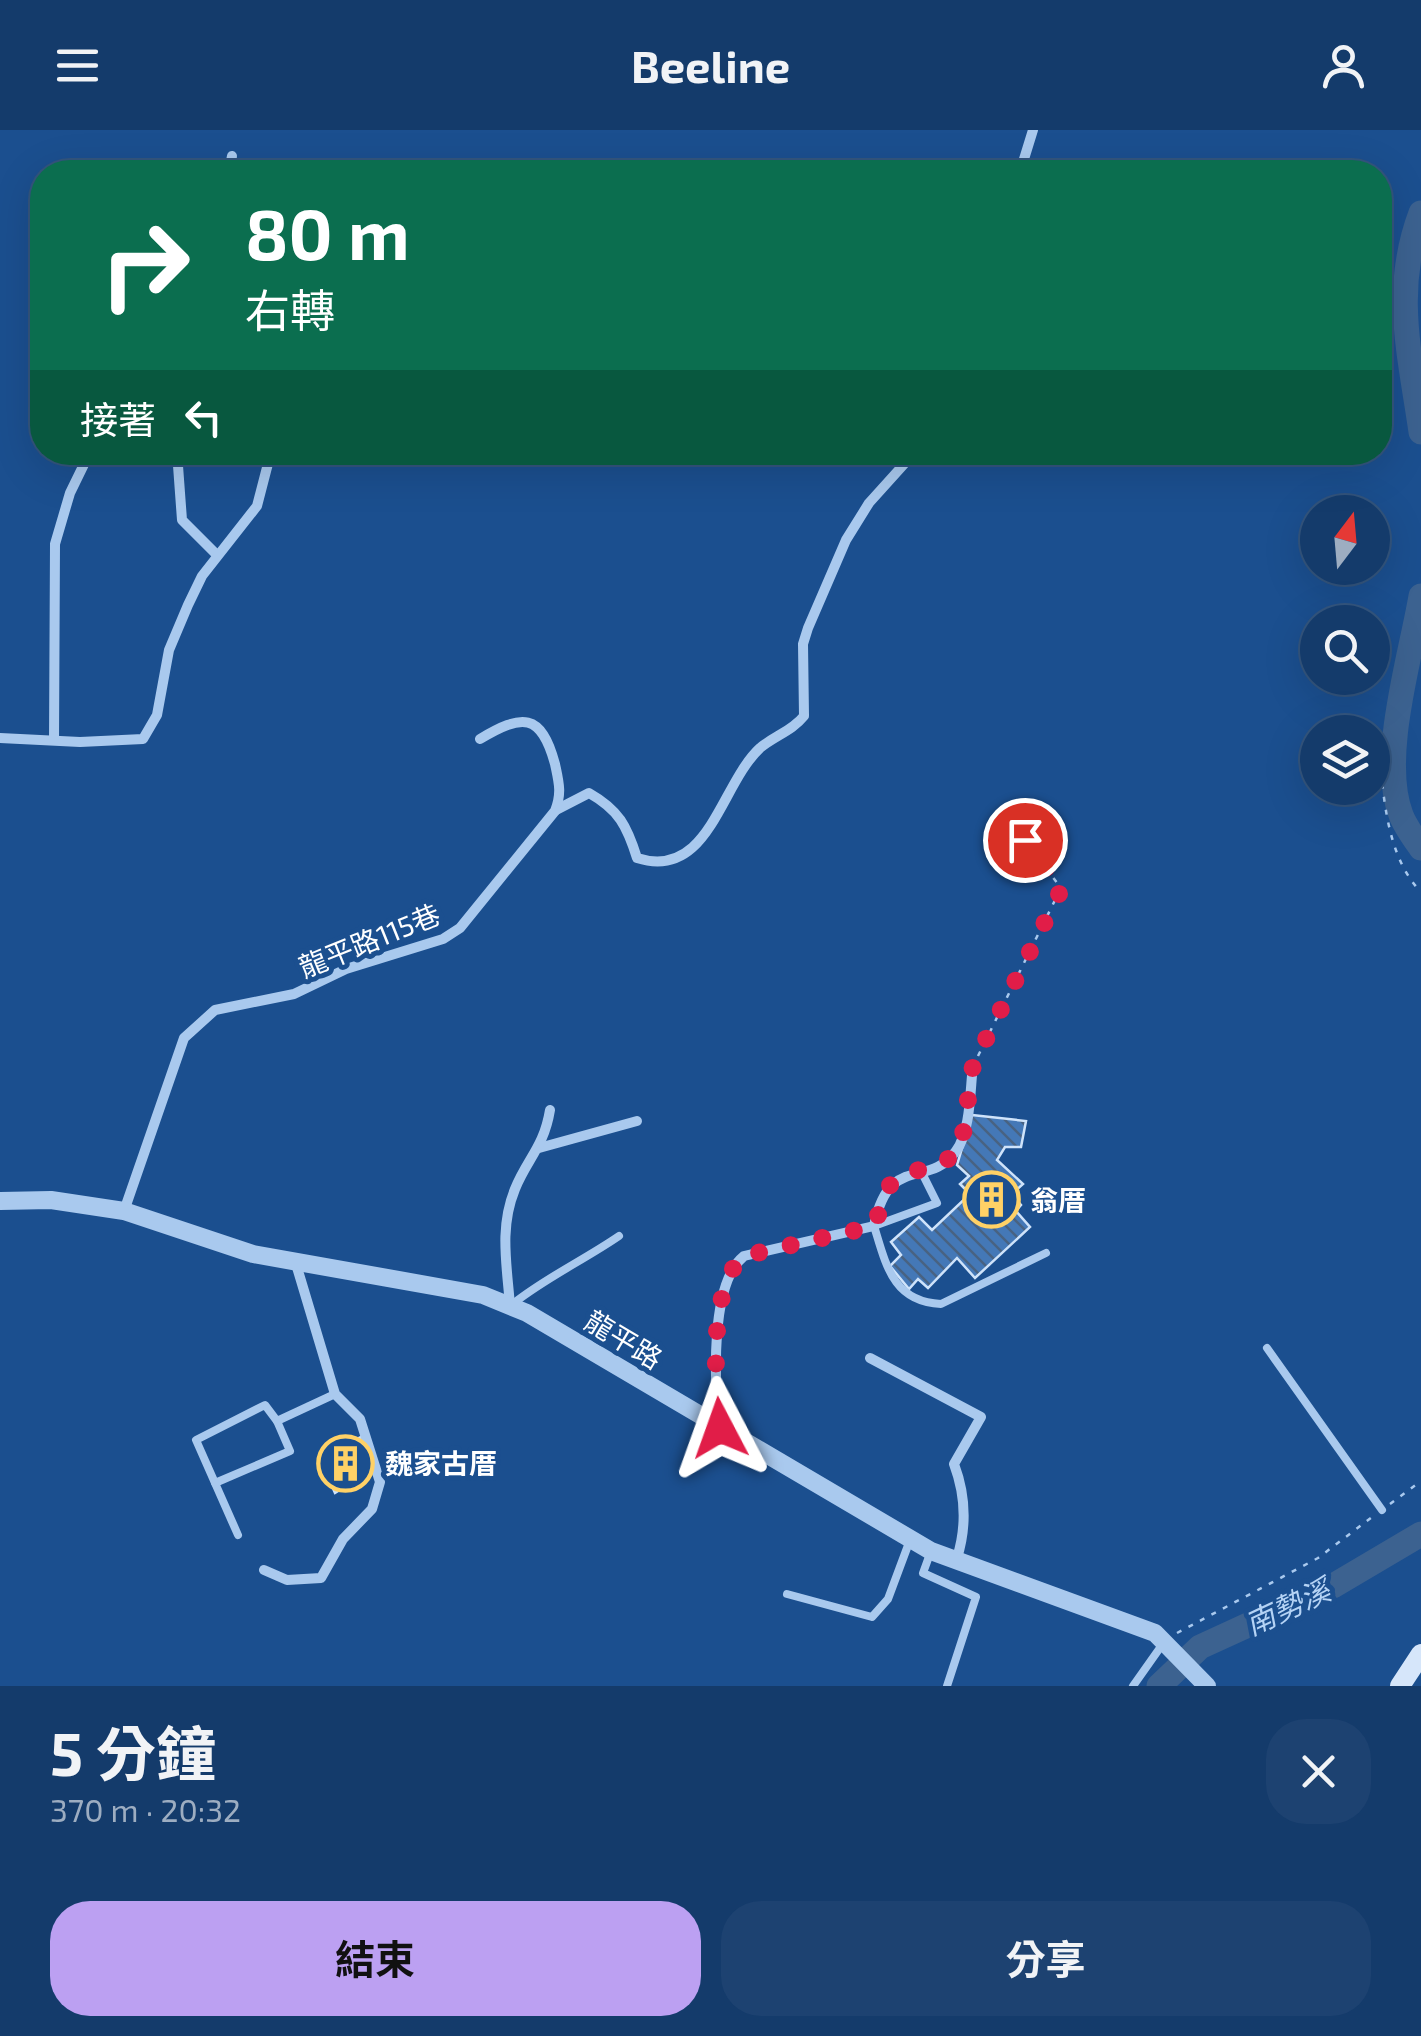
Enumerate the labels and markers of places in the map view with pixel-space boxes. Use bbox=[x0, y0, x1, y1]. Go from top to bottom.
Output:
pin bbox=[983, 798, 1068, 883]
building icon: 翁厝 bbox=[961, 1170, 1021, 1230]
place label: 翁厝 bbox=[1030, 1183, 1086, 1217]
building icon: 魏家古厝 bbox=[316, 1433, 376, 1493]
place label: 魏家古厝 bbox=[385, 1446, 497, 1480]

